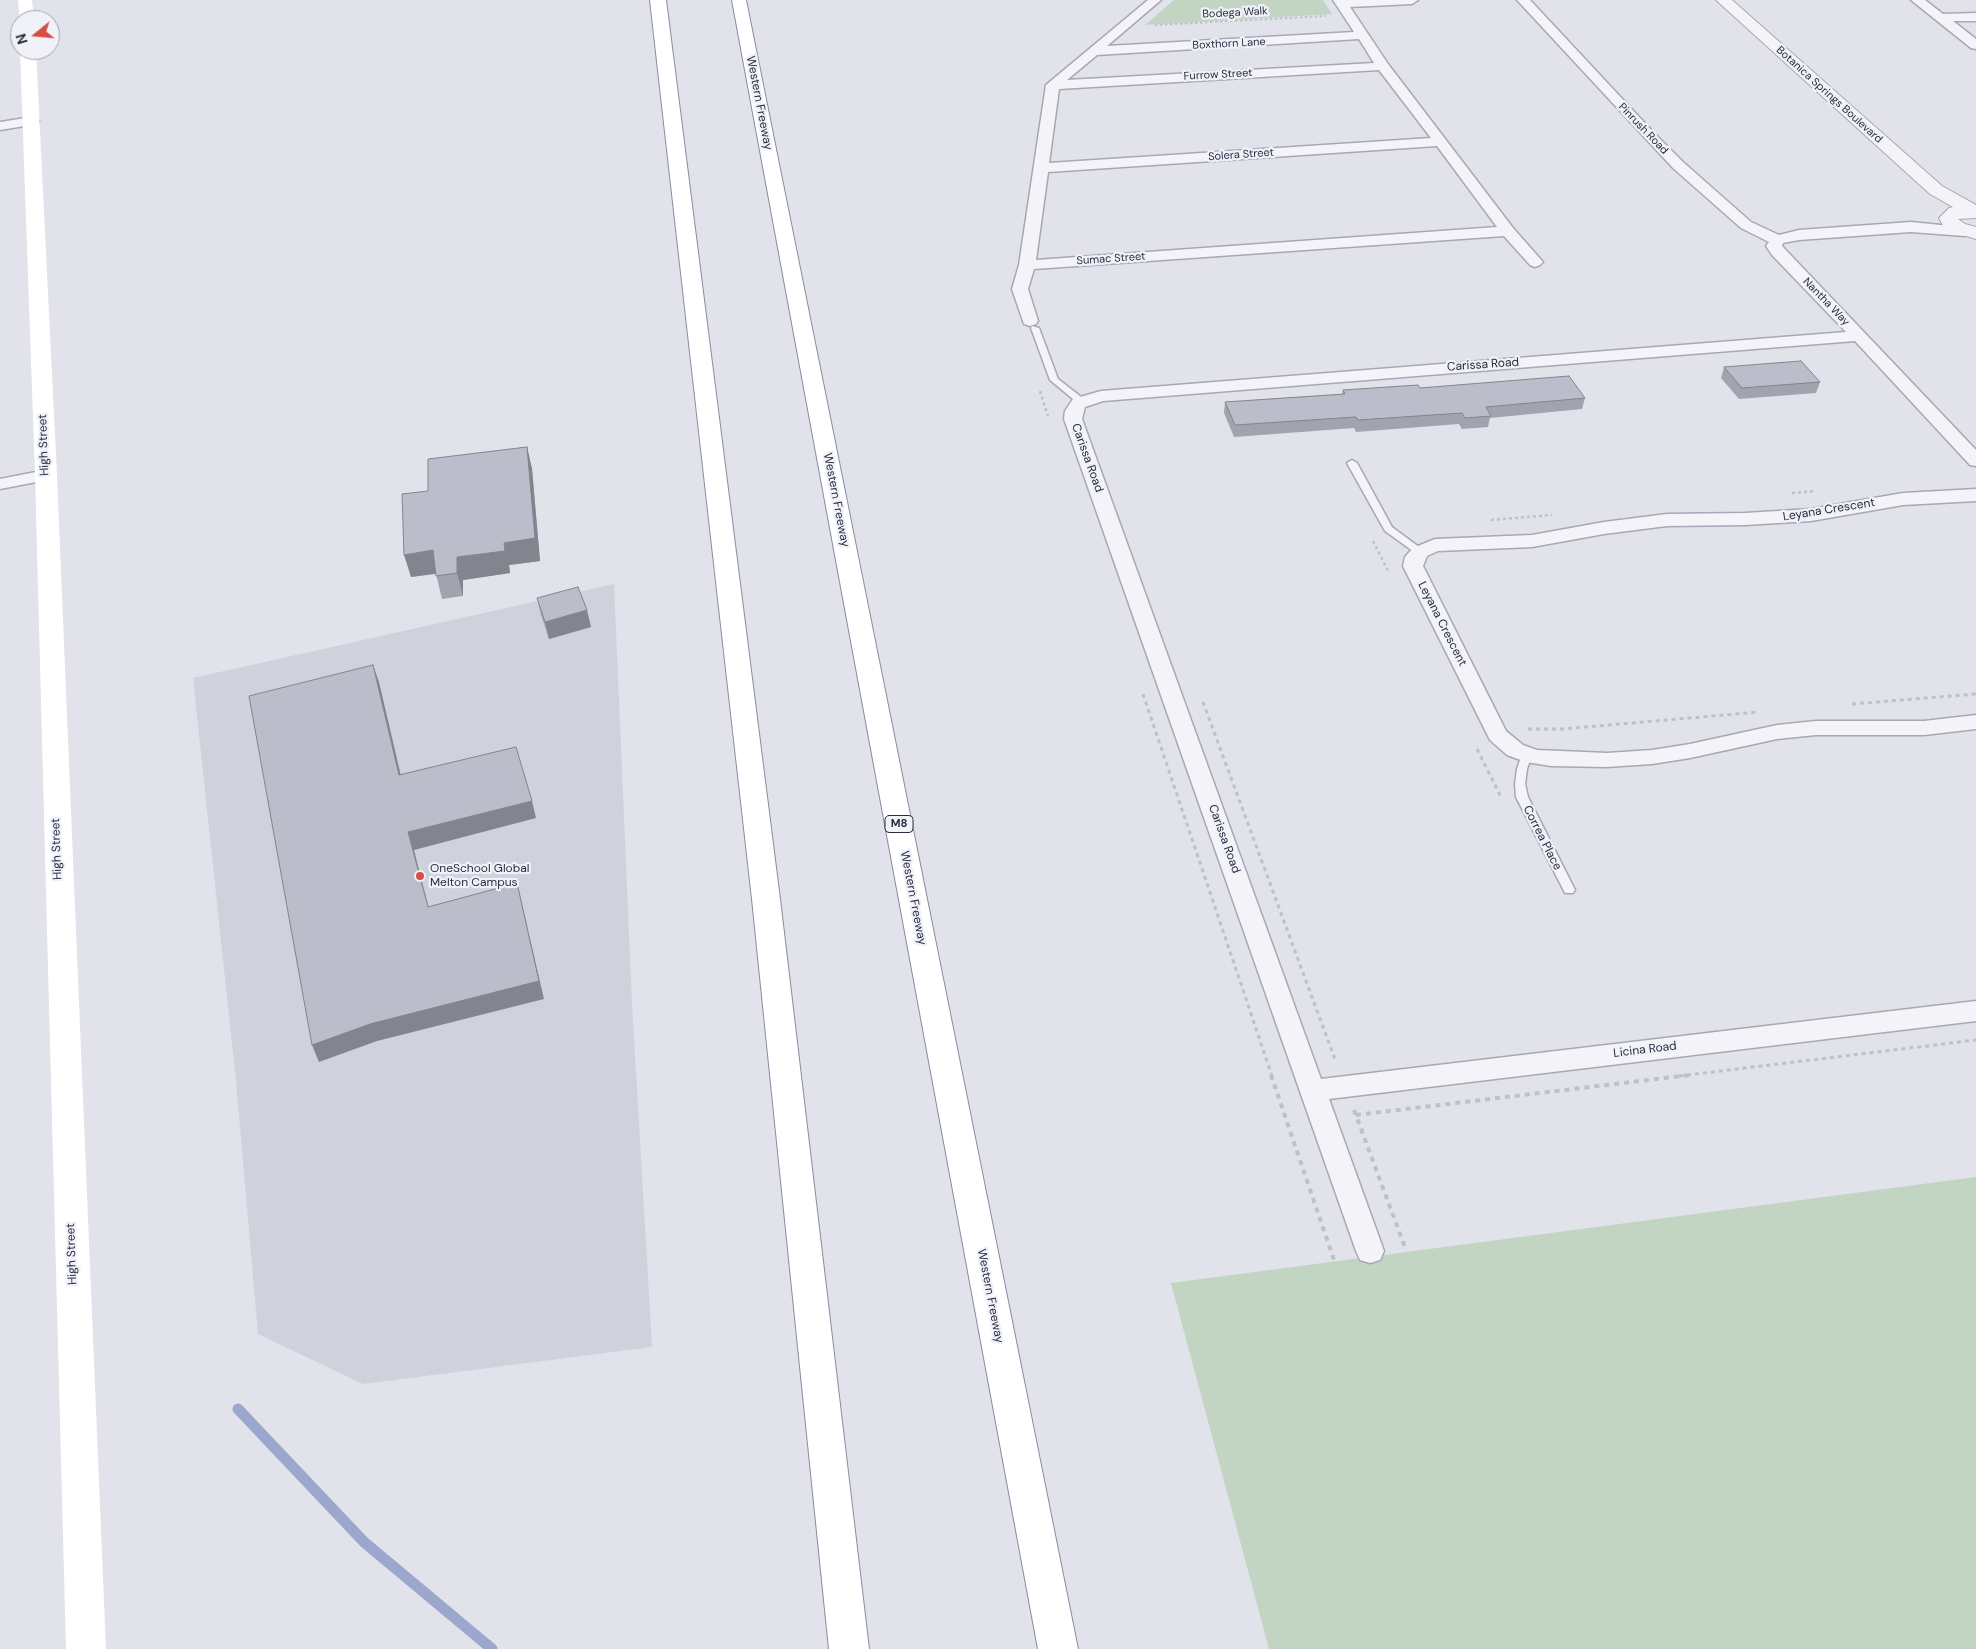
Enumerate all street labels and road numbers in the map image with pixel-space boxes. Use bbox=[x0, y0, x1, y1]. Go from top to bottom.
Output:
street label: Bodega Walk bbox=[1202, 5, 1268, 21]
street label: Boxthorn Lane bbox=[1192, 35, 1266, 53]
street label: Botanica Springs Boulevard bbox=[1773, 44, 1885, 146]
street label: Western Freeway bbox=[743, 55, 775, 151]
street label: Furrow Street bbox=[1183, 67, 1253, 83]
street label: Pinrush Road bbox=[1615, 101, 1671, 157]
street label: Solera Street bbox=[1208, 146, 1274, 164]
street label: Sumac Street bbox=[1076, 250, 1146, 268]
street label: Nantha Way bbox=[1800, 275, 1852, 329]
street label: Carissa Road bbox=[1447, 355, 1519, 375]
street label: High Street bbox=[36, 414, 52, 476]
street label: Carissa Road bbox=[1068, 422, 1106, 494]
street label: Western Freeway bbox=[820, 452, 852, 548]
street label: Leyana Crescent bbox=[1782, 496, 1876, 524]
street label: Leyana Crescent bbox=[1414, 579, 1470, 669]
street label: Carissa Road bbox=[1205, 803, 1243, 875]
street label: Correa Place bbox=[1520, 803, 1564, 873]
road number: M8 bbox=[885, 816, 913, 832]
street label: High Street bbox=[49, 818, 65, 880]
street label: Western Freeway bbox=[897, 850, 929, 946]
street label: Licina Road bbox=[1613, 1039, 1677, 1061]
street label: High Street bbox=[64, 1223, 80, 1285]
street label: Western Freeway bbox=[974, 1248, 1006, 1344]

